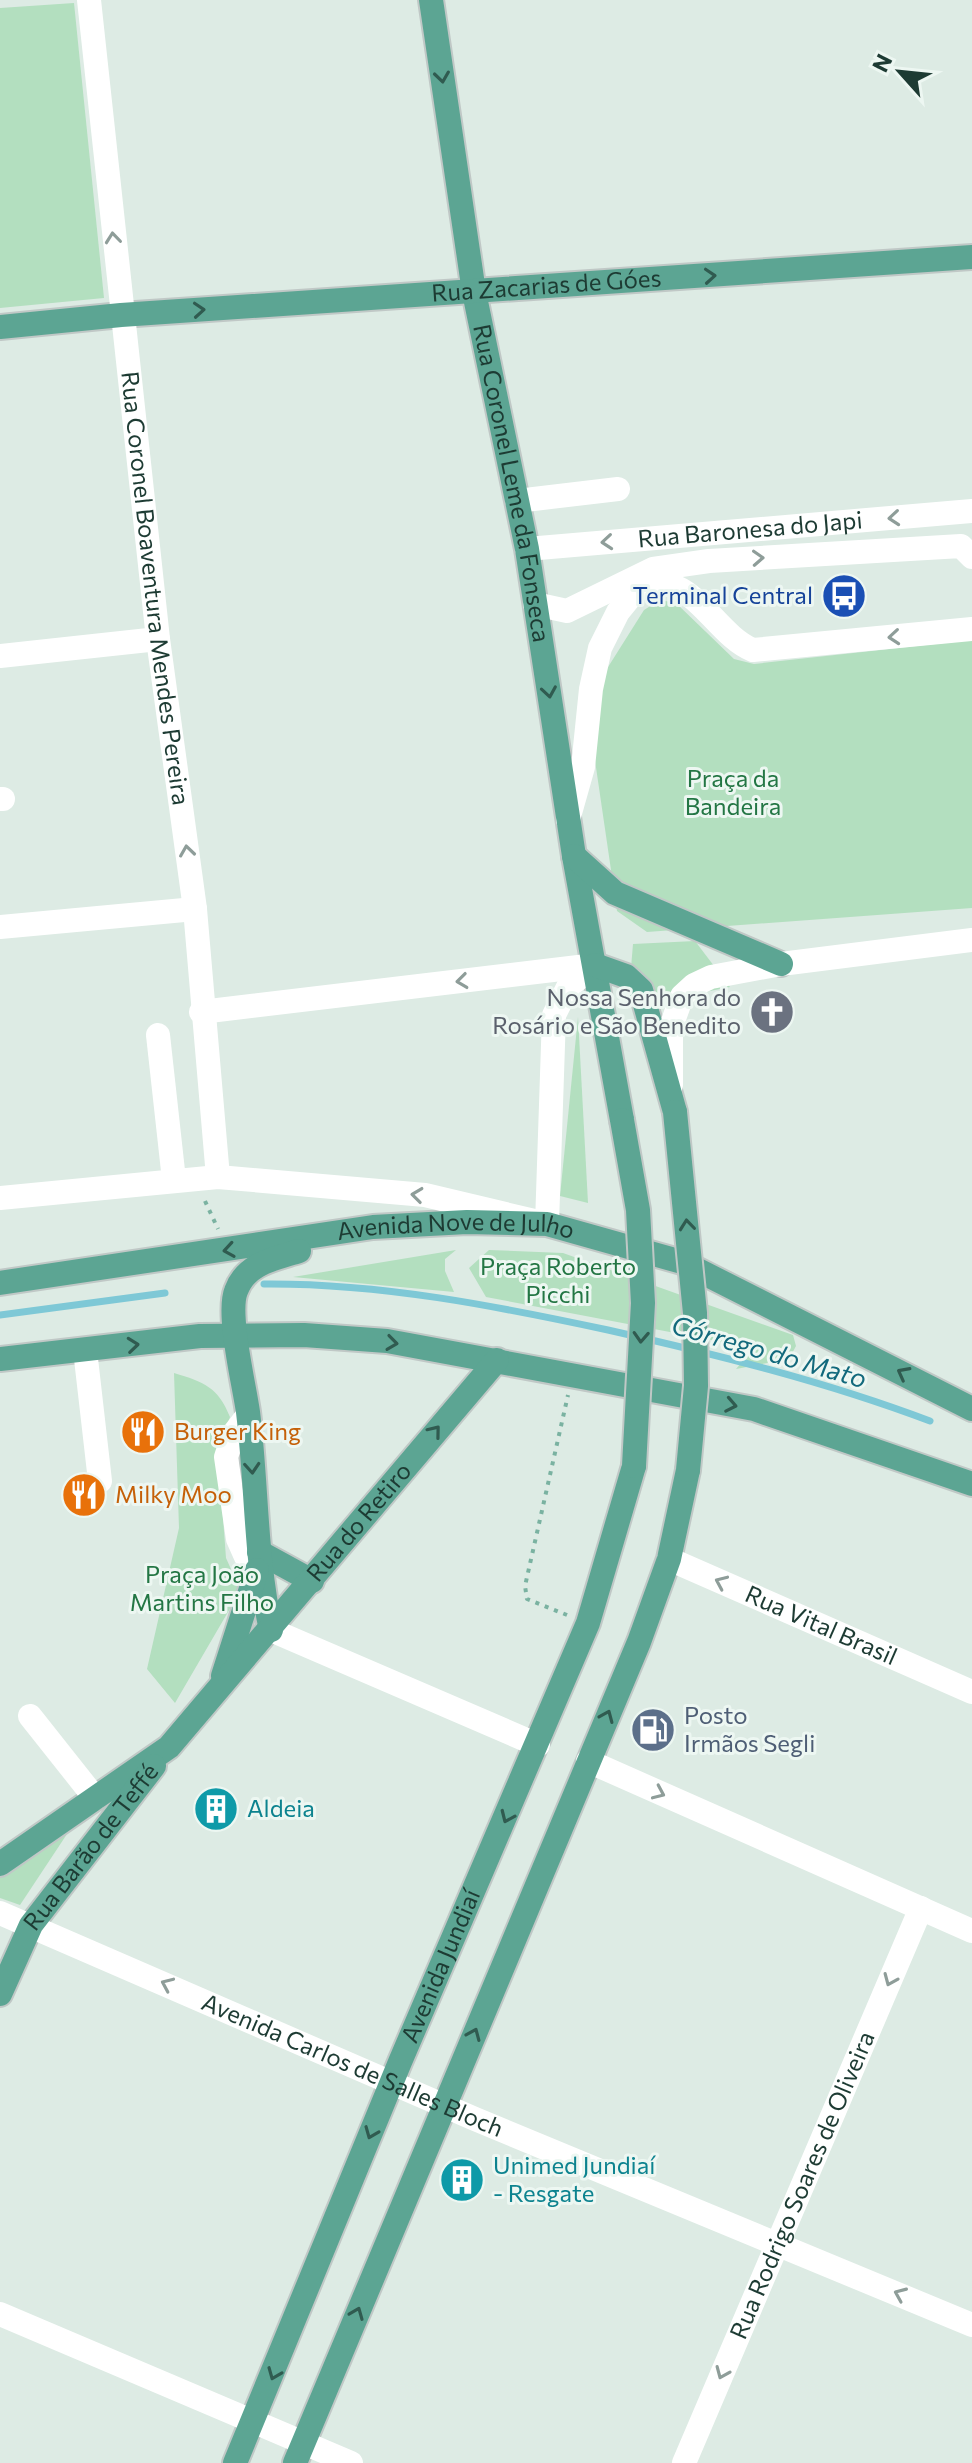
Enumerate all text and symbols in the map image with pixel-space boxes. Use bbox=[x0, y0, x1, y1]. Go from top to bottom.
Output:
north arrow bbox=[860, 32, 940, 112]
text: N bbox=[866, 49, 898, 76]
one-way arrow bbox=[433, 70, 450, 84]
one-way arrow bbox=[105, 231, 122, 244]
street label: Rua Zacarias de Góes bbox=[430, 262, 662, 307]
one-way arrow bbox=[704, 268, 717, 285]
one-way arrow bbox=[193, 302, 206, 319]
street label: Rua Coronel Leme da Fonseca bbox=[468, 321, 557, 644]
street label: Rua Coronel Boaventura Mendes Pereira bbox=[116, 370, 197, 807]
street label: Rua Baronesa do Japi bbox=[637, 504, 864, 552]
one-way arrow bbox=[887, 509, 900, 526]
one-way arrow bbox=[600, 533, 613, 550]
one-way arrow bbox=[752, 550, 765, 567]
bus stop icon: Terminal Central bbox=[820, 572, 868, 620]
place label: Terminal Central bbox=[632, 580, 813, 609]
one-way arrow bbox=[887, 628, 900, 645]
one-way arrow bbox=[540, 685, 557, 699]
park label: Praça da Bandeira bbox=[685, 763, 781, 820]
one-way arrow bbox=[179, 844, 196, 858]
one-way arrow bbox=[455, 972, 468, 989]
place label: Nossa Senhora do Rosário e São Benedito bbox=[492, 982, 741, 1039]
church icon: Nossa Senhora do Rosário e São Benedito bbox=[748, 988, 796, 1036]
one-way arrow bbox=[410, 1186, 423, 1203]
street label: Avenida Nove de Julho bbox=[335, 1206, 578, 1245]
one-way arrow bbox=[678, 1218, 695, 1231]
one-way arrow bbox=[222, 1241, 235, 1258]
park label: Praça Roberto Picchi bbox=[480, 1251, 636, 1308]
water label: Córrego do Mato bbox=[668, 1308, 871, 1393]
one-way arrow bbox=[633, 1331, 650, 1344]
one-way arrow bbox=[385, 1334, 399, 1351]
one-way arrow bbox=[127, 1337, 140, 1354]
one-way arrow bbox=[897, 1367, 912, 1382]
one-way arrow bbox=[724, 1395, 737, 1412]
restaurant icon: Burger King bbox=[119, 1408, 167, 1456]
place label: Burger King bbox=[174, 1416, 301, 1445]
one-way arrow bbox=[425, 1426, 440, 1440]
street label: Rua do Retiro bbox=[300, 1456, 417, 1587]
one-way arrow bbox=[243, 1462, 260, 1475]
restaurant icon: Milky Moo bbox=[60, 1471, 108, 1519]
place label: Milky Moo bbox=[115, 1479, 232, 1508]
park label: Praça João Martins Filho bbox=[130, 1559, 274, 1616]
one-way arrow bbox=[715, 1576, 729, 1592]
street label: Rua Vital Brasil bbox=[741, 1578, 902, 1670]
place label: Posto Irmãos Segli bbox=[684, 1700, 815, 1757]
fuel station icon: Posto Irmãos Segli bbox=[629, 1706, 677, 1754]
one-way arrow bbox=[597, 1710, 613, 1725]
street label: Rua Barão de Teffé bbox=[16, 1757, 164, 1935]
one-way arrow bbox=[651, 1783, 665, 1799]
building icon: Aldeia bbox=[192, 1785, 240, 1833]
place label: Aldeia bbox=[247, 1793, 315, 1822]
one-way arrow bbox=[501, 1809, 517, 1823]
street label: Avenida Jundiaí bbox=[394, 1884, 486, 2047]
one-way arrow bbox=[884, 1971, 900, 1986]
one-way arrow bbox=[160, 1978, 175, 1994]
street label: Avenida Carlos de Salles Bloch bbox=[198, 1986, 508, 2142]
street label: Rua Rodrigo Soares de Oliveira bbox=[723, 2026, 880, 2343]
one-way arrow bbox=[465, 2028, 481, 2042]
one-way arrow bbox=[364, 2125, 381, 2139]
place label: Unimed Jundiaí - Resgate bbox=[493, 2150, 656, 2207]
building icon: Unimed Jundiaí - Resgate bbox=[438, 2156, 486, 2204]
one-way arrow bbox=[894, 2288, 908, 2304]
one-way arrow bbox=[347, 2307, 364, 2321]
one-way arrow bbox=[715, 2365, 732, 2379]
one-way arrow bbox=[267, 2366, 284, 2380]

